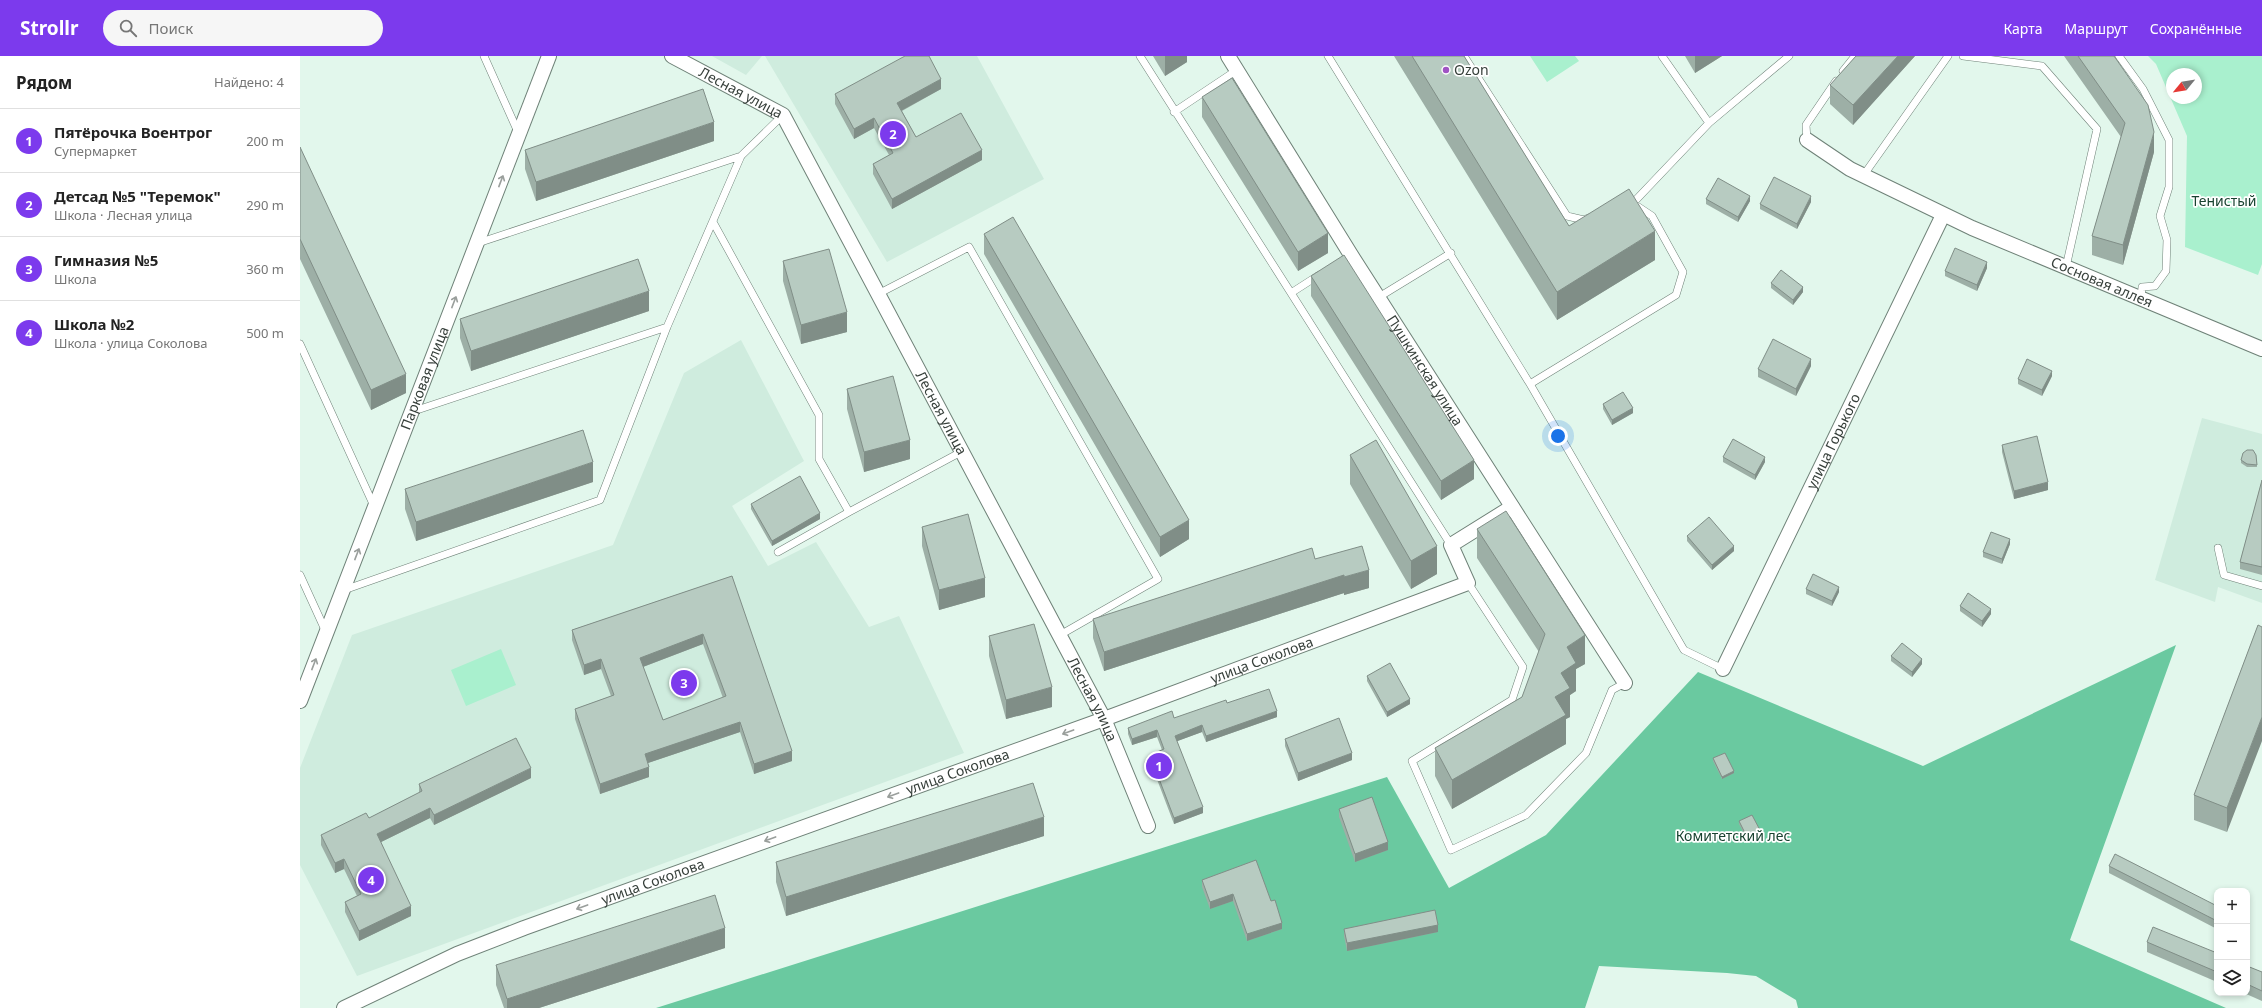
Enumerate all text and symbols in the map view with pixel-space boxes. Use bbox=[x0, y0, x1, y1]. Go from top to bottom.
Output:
search box bbox=[103, 10, 383, 46]
text: Strollr bbox=[20, 15, 79, 41]
icon: search bbox=[117, 17, 139, 39]
text: Поиск bbox=[149, 18, 193, 38]
text: Карта bbox=[2003, 19, 2042, 38]
text: Маршрут bbox=[2064, 19, 2128, 38]
text: Сохранённые bbox=[2150, 19, 2242, 38]
place label: Ozon bbox=[1454, 60, 1489, 79]
street label: Лесная улица bbox=[696, 62, 786, 122]
marker: Ozon bbox=[1441, 65, 1451, 75]
north arrow bbox=[2166, 68, 2202, 104]
text: Рядом bbox=[16, 71, 72, 94]
text: Найдено: 4 bbox=[214, 73, 284, 91]
pin: 2 bbox=[880, 119, 906, 149]
text: Пятёрочка Воентрог bbox=[54, 122, 212, 142]
text: 1 bbox=[25, 132, 33, 150]
text: 200 m bbox=[246, 132, 284, 150]
text: Супермаркет bbox=[54, 142, 137, 160]
one-way arrow bbox=[498, 176, 506, 188]
text: Детсад №5 "Теремок" bbox=[54, 186, 221, 206]
park label: Тенистый bbox=[2192, 191, 2256, 210]
text: 2 bbox=[25, 196, 33, 214]
text: 290 m bbox=[246, 196, 284, 214]
text: Школа · Лесная улица bbox=[54, 206, 193, 224]
text: Гимназия №5 bbox=[54, 250, 158, 270]
street label: Сосновая аллея bbox=[2048, 252, 2156, 311]
text: 3 bbox=[25, 260, 33, 278]
text: 360 m bbox=[246, 260, 284, 278]
text: Школа bbox=[54, 270, 97, 288]
one-way arrow bbox=[450, 297, 458, 309]
street label: Пушкинская улица bbox=[1383, 311, 1468, 429]
text: Школа №2 bbox=[54, 314, 134, 334]
text: 4 bbox=[25, 324, 33, 342]
text: 500 m bbox=[246, 324, 284, 342]
street label: Парковая улица bbox=[396, 324, 453, 432]
text: Школа · улица Соколова bbox=[54, 334, 207, 352]
street label: Лесная улица bbox=[912, 367, 972, 458]
street label: улица Горького bbox=[1802, 390, 1864, 492]
your location bbox=[1548, 426, 1568, 446]
one-way arrow bbox=[353, 549, 361, 561]
street label: улица Соколова bbox=[1207, 632, 1316, 687]
street label: Лесная улица bbox=[1064, 654, 1122, 744]
one-way arrow bbox=[311, 659, 319, 671]
pin: 3 bbox=[671, 668, 697, 698]
one-way arrow bbox=[1062, 728, 1074, 736]
street label: улица Соколова bbox=[903, 744, 1012, 799]
pin: 1 bbox=[1146, 751, 1172, 781]
one-way arrow bbox=[886, 792, 899, 799]
park label: Комитетский лес bbox=[1676, 826, 1790, 845]
one-way arrow bbox=[764, 836, 777, 843]
street label: улица Соколова bbox=[598, 854, 707, 908]
pin: 4 bbox=[358, 865, 384, 895]
map controls bbox=[2214, 888, 2250, 996]
button: + bbox=[2214, 888, 2250, 924]
one-way arrow bbox=[576, 904, 589, 911]
button: − bbox=[2214, 924, 2250, 960]
button: layers bbox=[2214, 960, 2250, 996]

